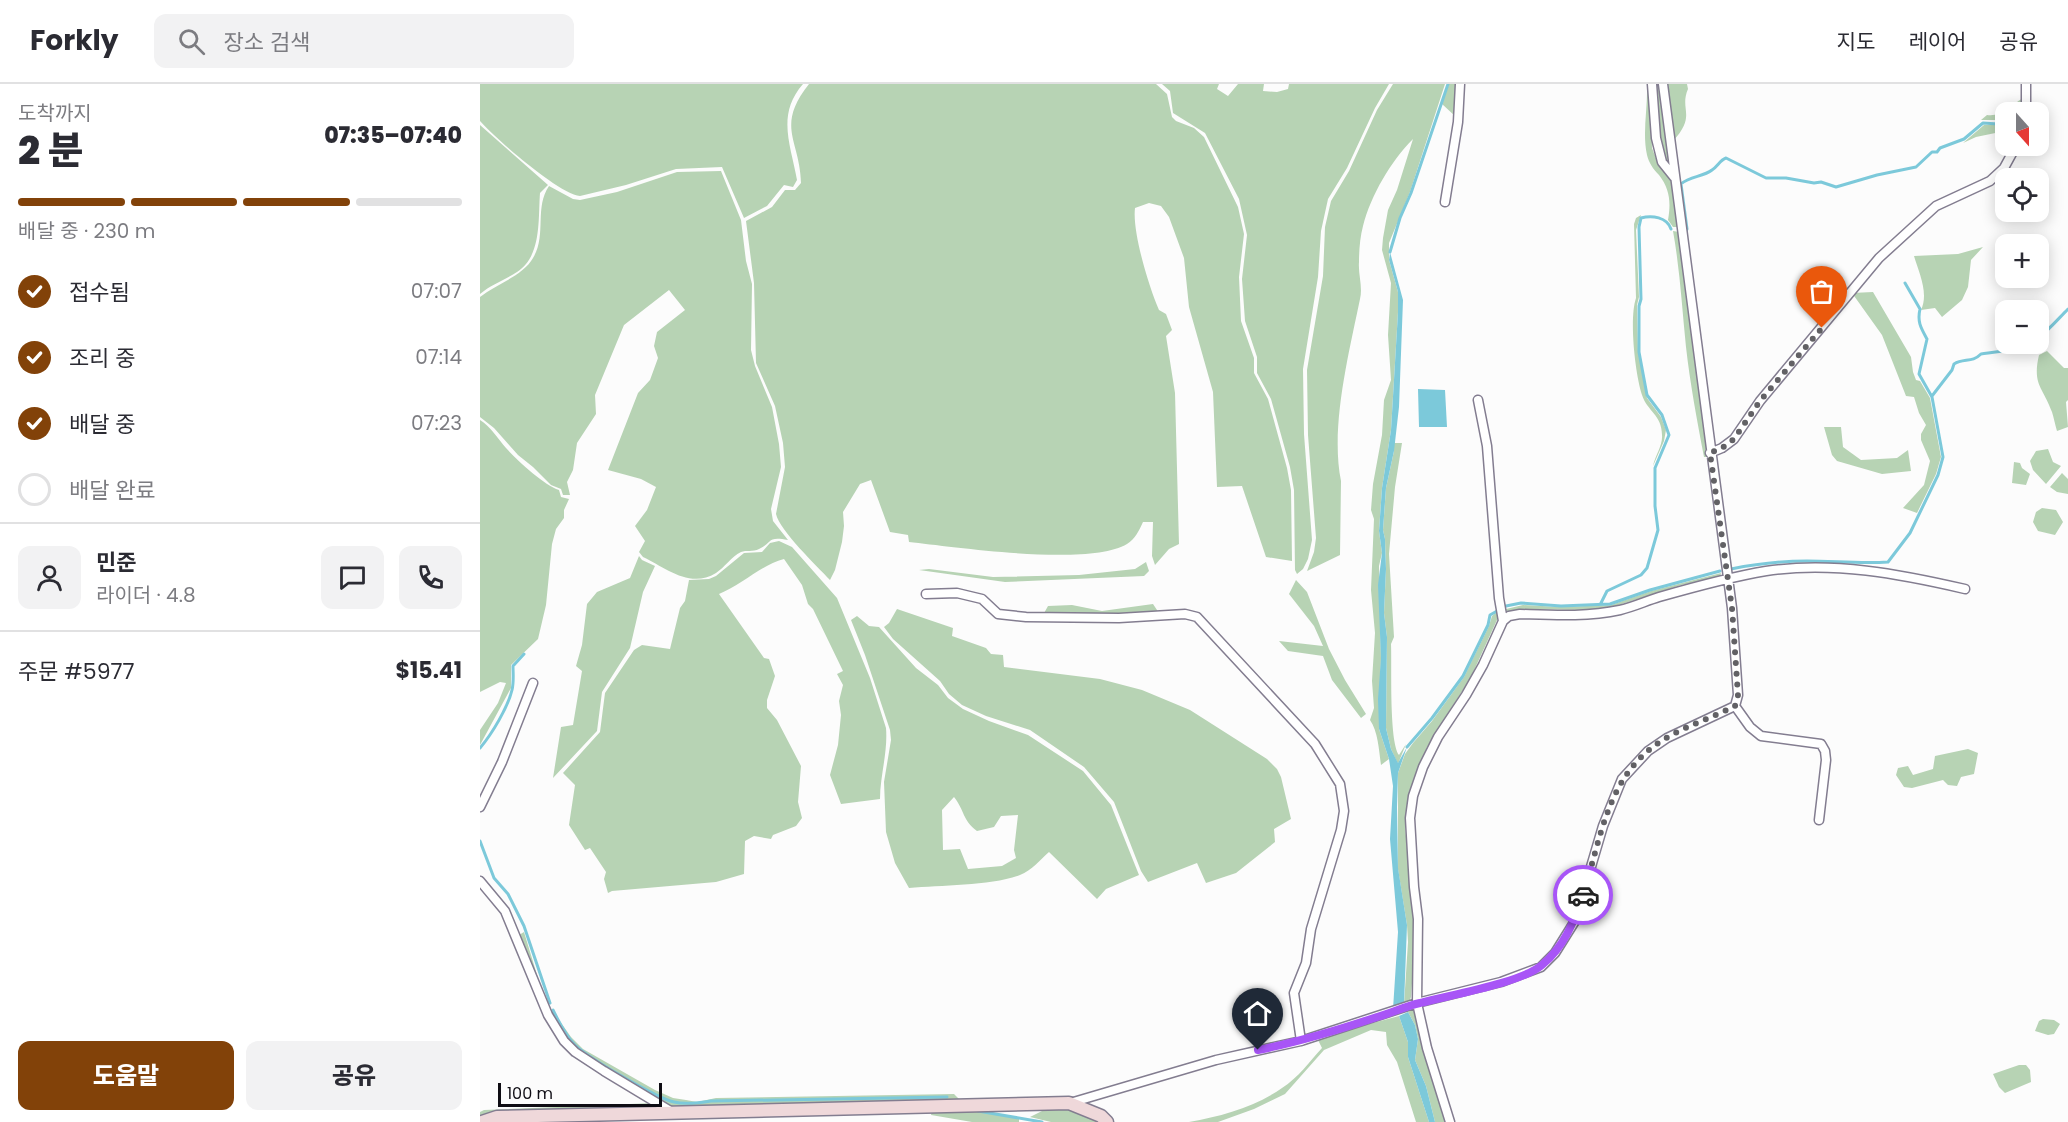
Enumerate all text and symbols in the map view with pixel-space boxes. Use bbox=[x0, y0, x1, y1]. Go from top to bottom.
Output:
search box bbox=[154, 14, 574, 68]
text: Forkly bbox=[30, 21, 118, 60]
icon: search bbox=[175, 25, 208, 58]
text: 장소 검색 bbox=[223, 27, 310, 58]
text: 지도 bbox=[1837, 27, 1875, 56]
text: 레이어 bbox=[1908, 27, 1966, 56]
text: 공유 bbox=[1999, 27, 2038, 56]
text: 도착까지 bbox=[18, 99, 92, 127]
north arrow bbox=[1995, 102, 2049, 156]
map controls bbox=[1995, 102, 2049, 354]
text: 07:35–07:40 bbox=[324, 120, 462, 151]
text: 2 분 bbox=[18, 123, 84, 178]
button: locate bbox=[1995, 168, 2049, 222]
text: 배달 중 · 230 m bbox=[18, 217, 155, 245]
button: + bbox=[1995, 234, 2049, 288]
pin bbox=[1796, 266, 1847, 328]
icon: check bbox=[18, 275, 51, 308]
icon: bag bbox=[1805, 275, 1838, 308]
text: 접수됨 bbox=[69, 277, 130, 308]
text: 07:07 bbox=[411, 277, 462, 305]
button: − bbox=[1995, 300, 2049, 354]
icon: check bbox=[18, 341, 51, 374]
text: 조리 중 bbox=[69, 343, 136, 374]
text: 07:14 bbox=[415, 343, 462, 371]
icon: check bbox=[18, 407, 51, 440]
text: 배달 중 bbox=[69, 409, 136, 440]
text: 07:23 bbox=[411, 409, 462, 437]
text: 배달 완료 bbox=[69, 475, 156, 506]
button: person bbox=[18, 546, 81, 609]
button: chat bbox=[321, 546, 384, 609]
button: phone bbox=[399, 546, 462, 609]
text: 민준 bbox=[96, 547, 136, 578]
text: 라이더 · 4.8 bbox=[96, 581, 196, 609]
text: $15.41 bbox=[396, 655, 462, 686]
text: 주문 #5977 bbox=[18, 656, 135, 687]
courier bbox=[1553, 865, 1613, 925]
icon: car bbox=[1567, 879, 1600, 912]
pin bbox=[1232, 988, 1283, 1050]
icon: home bbox=[1241, 997, 1274, 1030]
button: 도움말 bbox=[18, 1041, 234, 1110]
button: 공유 bbox=[246, 1041, 462, 1110]
scale bar bbox=[498, 1080, 662, 1108]
text: 100 m bbox=[507, 1082, 553, 1105]

